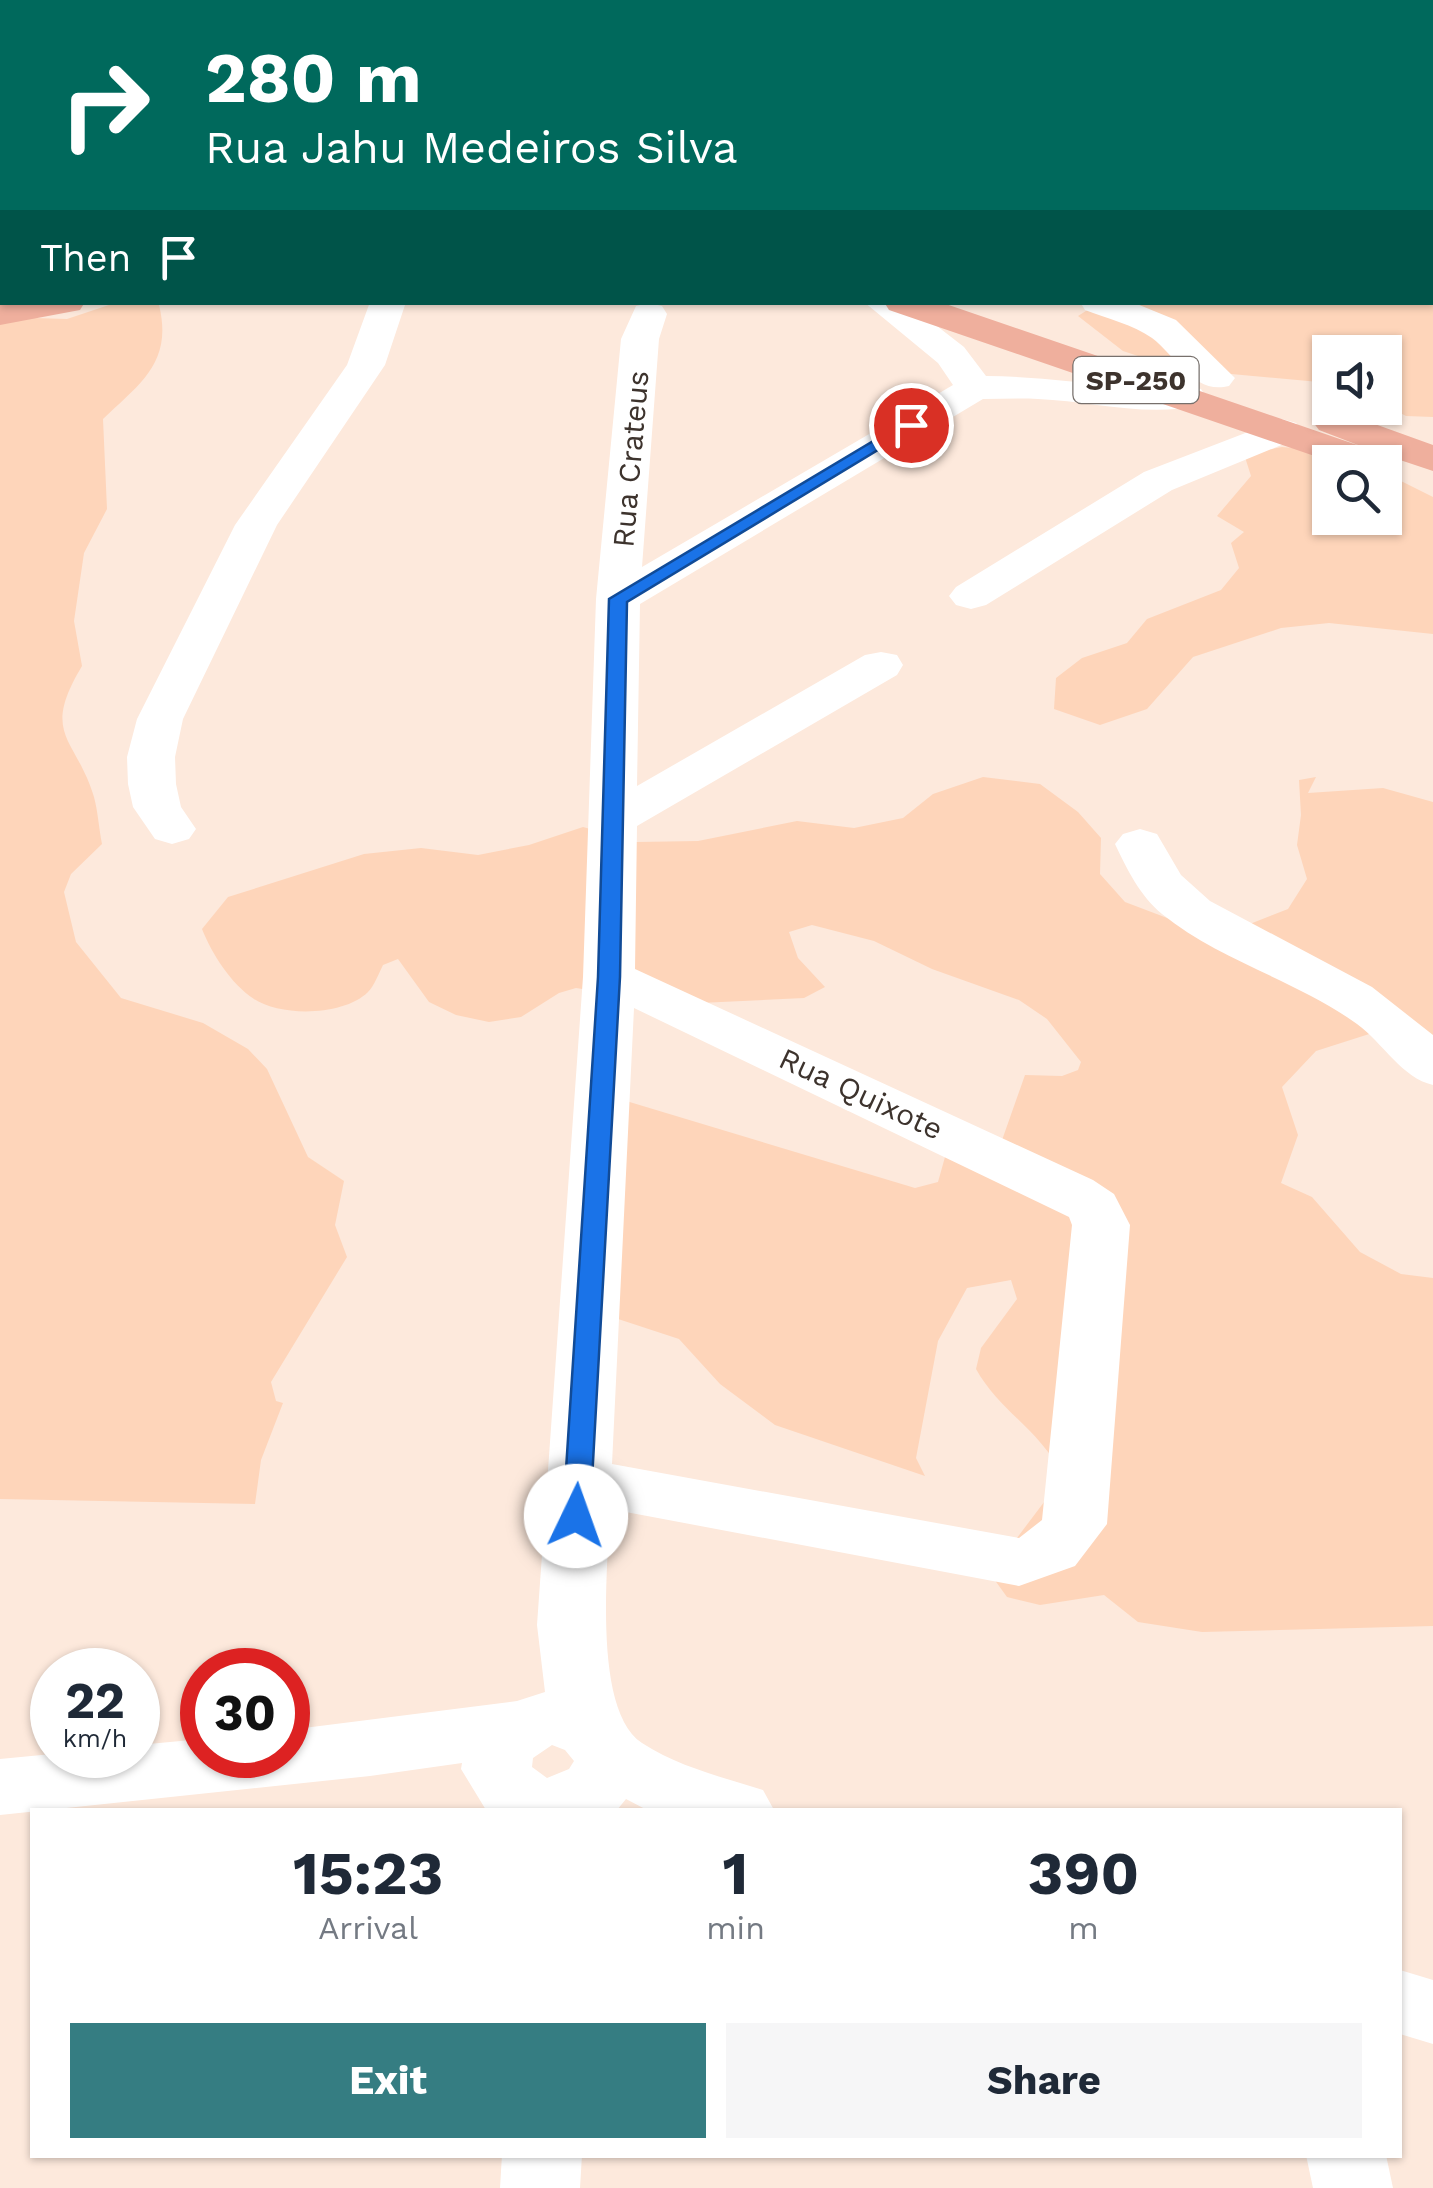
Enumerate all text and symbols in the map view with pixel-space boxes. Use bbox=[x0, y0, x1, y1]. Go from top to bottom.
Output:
text: 280 m bbox=[205, 37, 422, 119]
icon: right bbox=[40, 40, 170, 170]
text: Rua Jahu Medeiros Silva bbox=[205, 121, 738, 174]
icon: arrive bbox=[151, 230, 206, 285]
text: Then bbox=[40, 236, 131, 280]
map controls bbox=[1312, 335, 1402, 535]
button: sound bbox=[1312, 335, 1402, 425]
road number: SP-250 bbox=[1074, 357, 1198, 403]
street label: Rua Crateus bbox=[605, 369, 656, 549]
pin bbox=[869, 383, 954, 468]
icon: arrive bbox=[884, 398, 939, 453]
button: search bbox=[1312, 445, 1402, 535]
street label: Rua Quixote bbox=[774, 1040, 949, 1147]
position arrow bbox=[524, 1464, 628, 1568]
speed limit sign: 30 bbox=[180, 1648, 310, 1778]
text: 22 bbox=[65, 1671, 125, 1730]
text: km/h bbox=[63, 1724, 127, 1753]
text: 15:23 bbox=[293, 1838, 443, 1909]
text: 1 bbox=[723, 1838, 748, 1909]
text: 390 bbox=[1028, 1838, 1139, 1909]
text: Arrival bbox=[318, 1909, 418, 1947]
text: min bbox=[706, 1909, 765, 1947]
text: m bbox=[1068, 1909, 1099, 1947]
button: Exit bbox=[70, 2023, 706, 2138]
button: Share bbox=[726, 2023, 1362, 2138]

